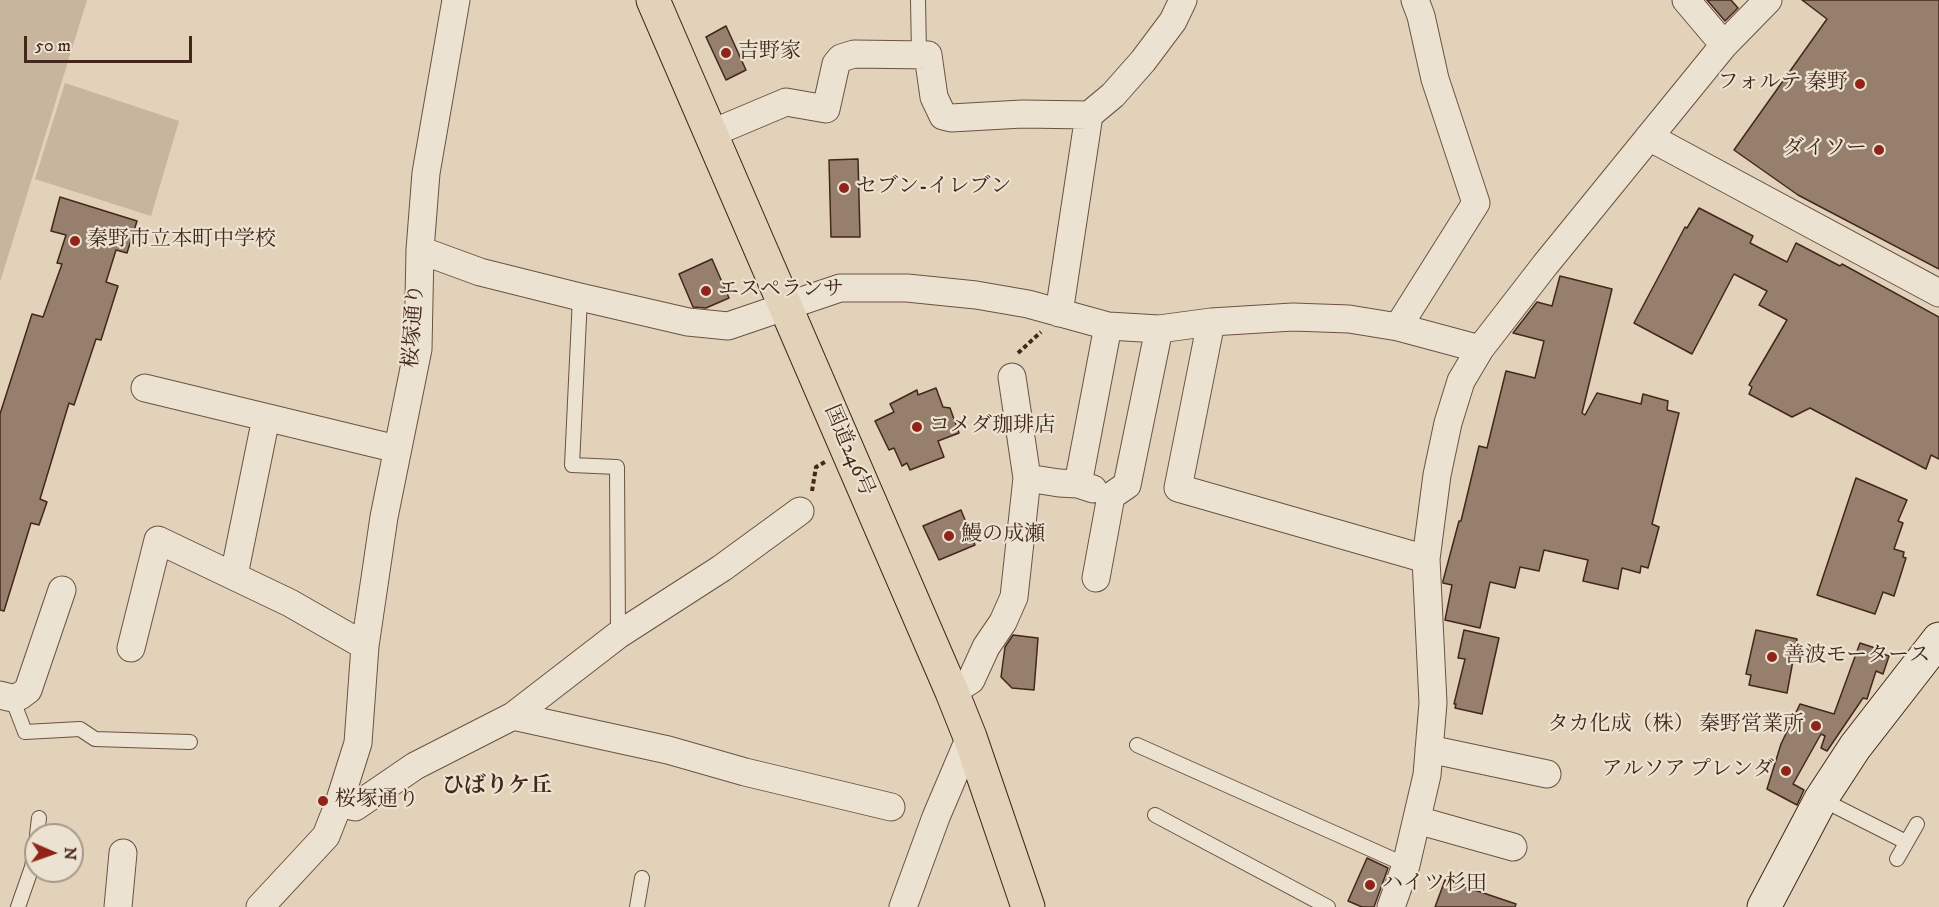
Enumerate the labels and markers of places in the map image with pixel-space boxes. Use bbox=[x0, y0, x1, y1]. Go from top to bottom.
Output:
place label: 吉野家 bbox=[738, 40, 801, 66]
marker: 吉野家 bbox=[719, 46, 733, 60]
place label: フォルテ 秦野 bbox=[1717, 71, 1848, 97]
marker: フォルテ 秦野 bbox=[1853, 77, 1867, 91]
place label: ダイソー bbox=[1783, 137, 1867, 163]
marker: ダイソー bbox=[1872, 143, 1886, 157]
place label: セブン-イレブン bbox=[856, 175, 1012, 201]
marker: セブン-イレブン bbox=[837, 181, 851, 195]
place label: 秦野市立本町中学校 bbox=[87, 228, 276, 254]
marker: 秦野市立本町中学校 bbox=[68, 234, 82, 248]
place label: エスペランサ bbox=[718, 278, 844, 304]
marker: エスペランサ bbox=[699, 284, 713, 298]
place label: コメダ珈琲店 bbox=[929, 414, 1055, 440]
marker: コメダ珈琲店 bbox=[910, 420, 924, 434]
place label: 鰻の成瀬 bbox=[961, 523, 1045, 549]
marker: 鰻の成瀬 bbox=[942, 529, 956, 543]
place label: 善波モータース bbox=[1784, 644, 1930, 670]
marker: 善波モータース bbox=[1765, 650, 1779, 664]
place label: タカ化成（株） 秦野営業所 bbox=[1547, 713, 1804, 739]
marker: タカ化成（株） 秦野営業所 bbox=[1809, 719, 1823, 733]
place label: アルソア プレンダ bbox=[1601, 758, 1774, 784]
marker: アルソア プレンダ bbox=[1779, 764, 1793, 778]
place label: 桜塚通り bbox=[335, 788, 419, 814]
marker: 桜塚通り bbox=[316, 794, 330, 808]
place label: ハイツ杉田 bbox=[1382, 872, 1487, 898]
marker: ハイツ杉田 bbox=[1363, 878, 1377, 892]

